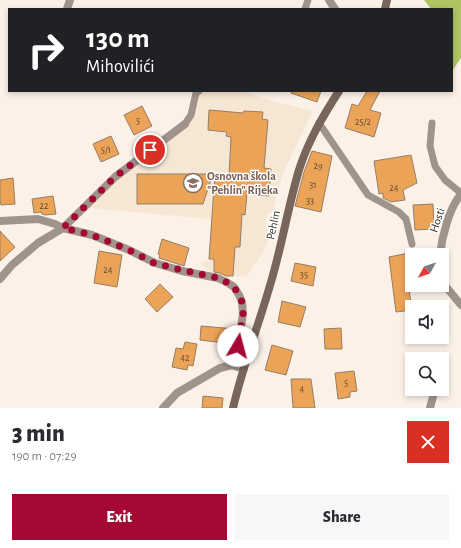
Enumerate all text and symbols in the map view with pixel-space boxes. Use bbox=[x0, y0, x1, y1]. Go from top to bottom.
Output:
icon: right bbox=[20, 24, 72, 76]
text: 130 m bbox=[86, 25, 150, 53]
text: Mihovilići bbox=[86, 58, 155, 76]
house number: 5 bbox=[136, 116, 140, 126]
house number: 25/2 bbox=[355, 117, 372, 127]
pin bbox=[133, 133, 167, 167]
icon: arrive bbox=[139, 139, 161, 161]
house number: 5/1 bbox=[101, 145, 111, 155]
house number: 29 bbox=[313, 161, 323, 171]
place label: Osnovna škola "Pehlin" Rijeka bbox=[207, 170, 279, 197]
school or university icon: Osnovna škola "Pehlin" Rijeka bbox=[182, 172, 204, 194]
house number: 31 bbox=[309, 180, 317, 190]
house number: 24 bbox=[389, 183, 399, 193]
house number: 33 bbox=[306, 196, 314, 206]
house number: 22 bbox=[39, 201, 49, 211]
street label: Hosti bbox=[427, 206, 447, 234]
street label: Pehlin bbox=[264, 209, 282, 241]
north arrow bbox=[405, 248, 449, 292]
map controls bbox=[405, 248, 449, 396]
house number: 24 bbox=[103, 265, 113, 275]
house number: 35 bbox=[300, 270, 308, 280]
button: sound bbox=[405, 300, 449, 344]
position arrow bbox=[217, 325, 259, 367]
button: search bbox=[405, 352, 449, 396]
house number: 42 bbox=[180, 353, 190, 363]
house number: 5 bbox=[344, 378, 348, 388]
house number: 4 bbox=[300, 384, 305, 394]
button: close bbox=[407, 421, 449, 463]
text: 3 min bbox=[12, 422, 65, 446]
text: 190 m · 07:29 bbox=[12, 450, 77, 463]
button: Exit bbox=[12, 494, 227, 540]
button: Share bbox=[235, 494, 449, 540]

